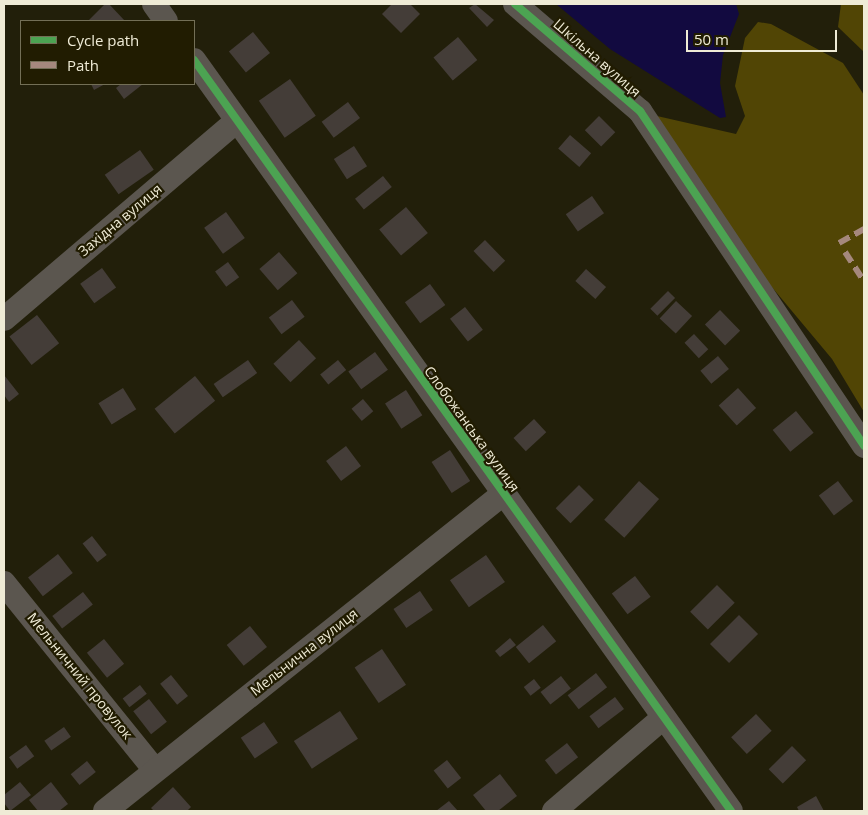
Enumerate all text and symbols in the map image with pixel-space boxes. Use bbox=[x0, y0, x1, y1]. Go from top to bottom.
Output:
street label: Шкільна вулиця bbox=[550, 15, 644, 101]
legend bbox=[20, 20, 195, 85]
scale bar bbox=[688, 20, 839, 52]
text: 50 m bbox=[694, 29, 729, 49]
text: Cycle path bbox=[67, 30, 139, 50]
text: Path bbox=[67, 55, 99, 75]
street label: Західна вулиця bbox=[75, 180, 165, 260]
street label: Слобожанська вулиця bbox=[421, 363, 523, 495]
street label: Мельнична вулиця bbox=[247, 605, 361, 699]
street label: Мельничний провулок bbox=[24, 609, 136, 743]

